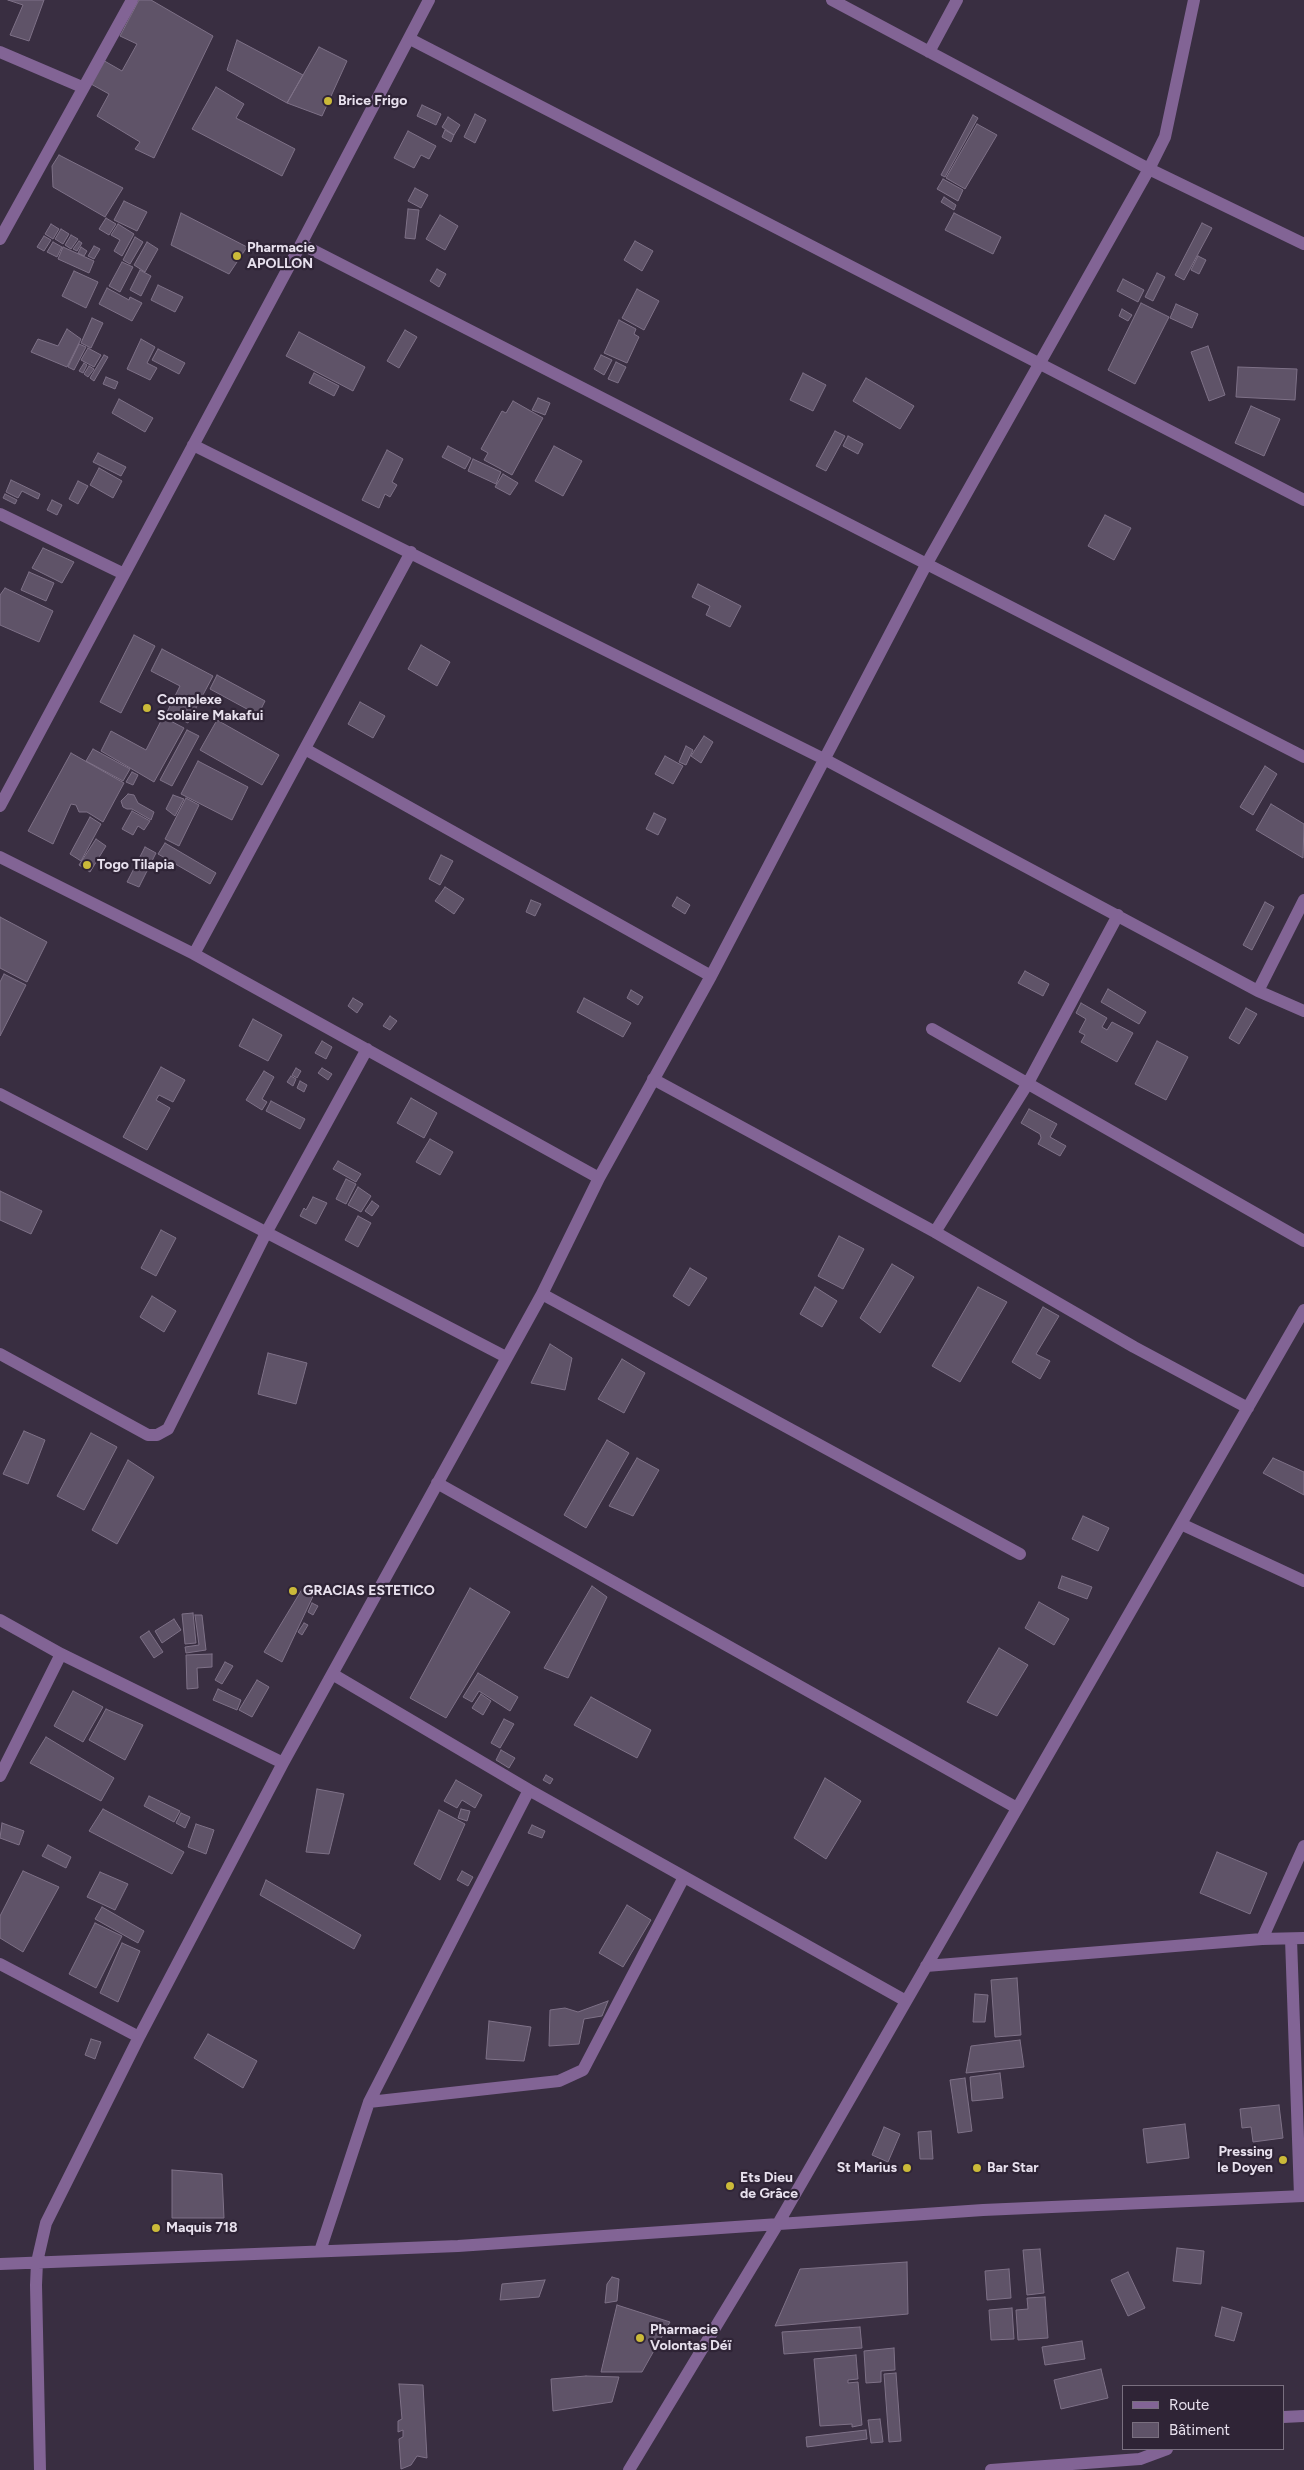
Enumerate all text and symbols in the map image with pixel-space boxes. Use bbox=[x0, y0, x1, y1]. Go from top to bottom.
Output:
place label: Brice Frigo bbox=[338, 93, 407, 109]
marker: Brice Frigo bbox=[322, 95, 334, 107]
place label: Pharmacie APOLLON bbox=[247, 240, 315, 272]
marker: Pharmacie APOLLON bbox=[231, 250, 243, 262]
place label: Complexe Scolaire Makafui bbox=[157, 692, 263, 724]
marker: Complexe Scolaire Makafui bbox=[141, 702, 153, 714]
place label: Togo Tilapia bbox=[97, 857, 175, 873]
marker: Togo Tilapia bbox=[81, 859, 93, 871]
place label: GRACIAS ESTETICO bbox=[303, 1583, 435, 1599]
marker: GRACIAS ESTETICO bbox=[287, 1585, 299, 1597]
place label: Pressing le Doyen bbox=[1217, 2144, 1273, 2176]
marker: Pressing le Doyen bbox=[1277, 2154, 1289, 2166]
place label: St Marius bbox=[837, 2160, 897, 2176]
place label: Bar Star bbox=[987, 2160, 1038, 2176]
marker: St Marius bbox=[901, 2162, 913, 2174]
marker: Bar Star bbox=[971, 2162, 983, 2174]
place label: Ets Dieu de Grâce bbox=[740, 2170, 798, 2202]
marker: Ets Dieu de Grâce bbox=[724, 2180, 736, 2192]
place label: Maquis 718 bbox=[166, 2220, 237, 2236]
marker: Maquis 718 bbox=[150, 2222, 162, 2234]
place label: Pharmacie Volontas Déï bbox=[650, 2322, 731, 2354]
marker: Pharmacie Volontas Déï bbox=[634, 2332, 646, 2344]
legend bbox=[1122, 2385, 1284, 2450]
text: Route bbox=[1169, 2396, 1209, 2414]
text: Bâtiment bbox=[1169, 2421, 1230, 2439]

